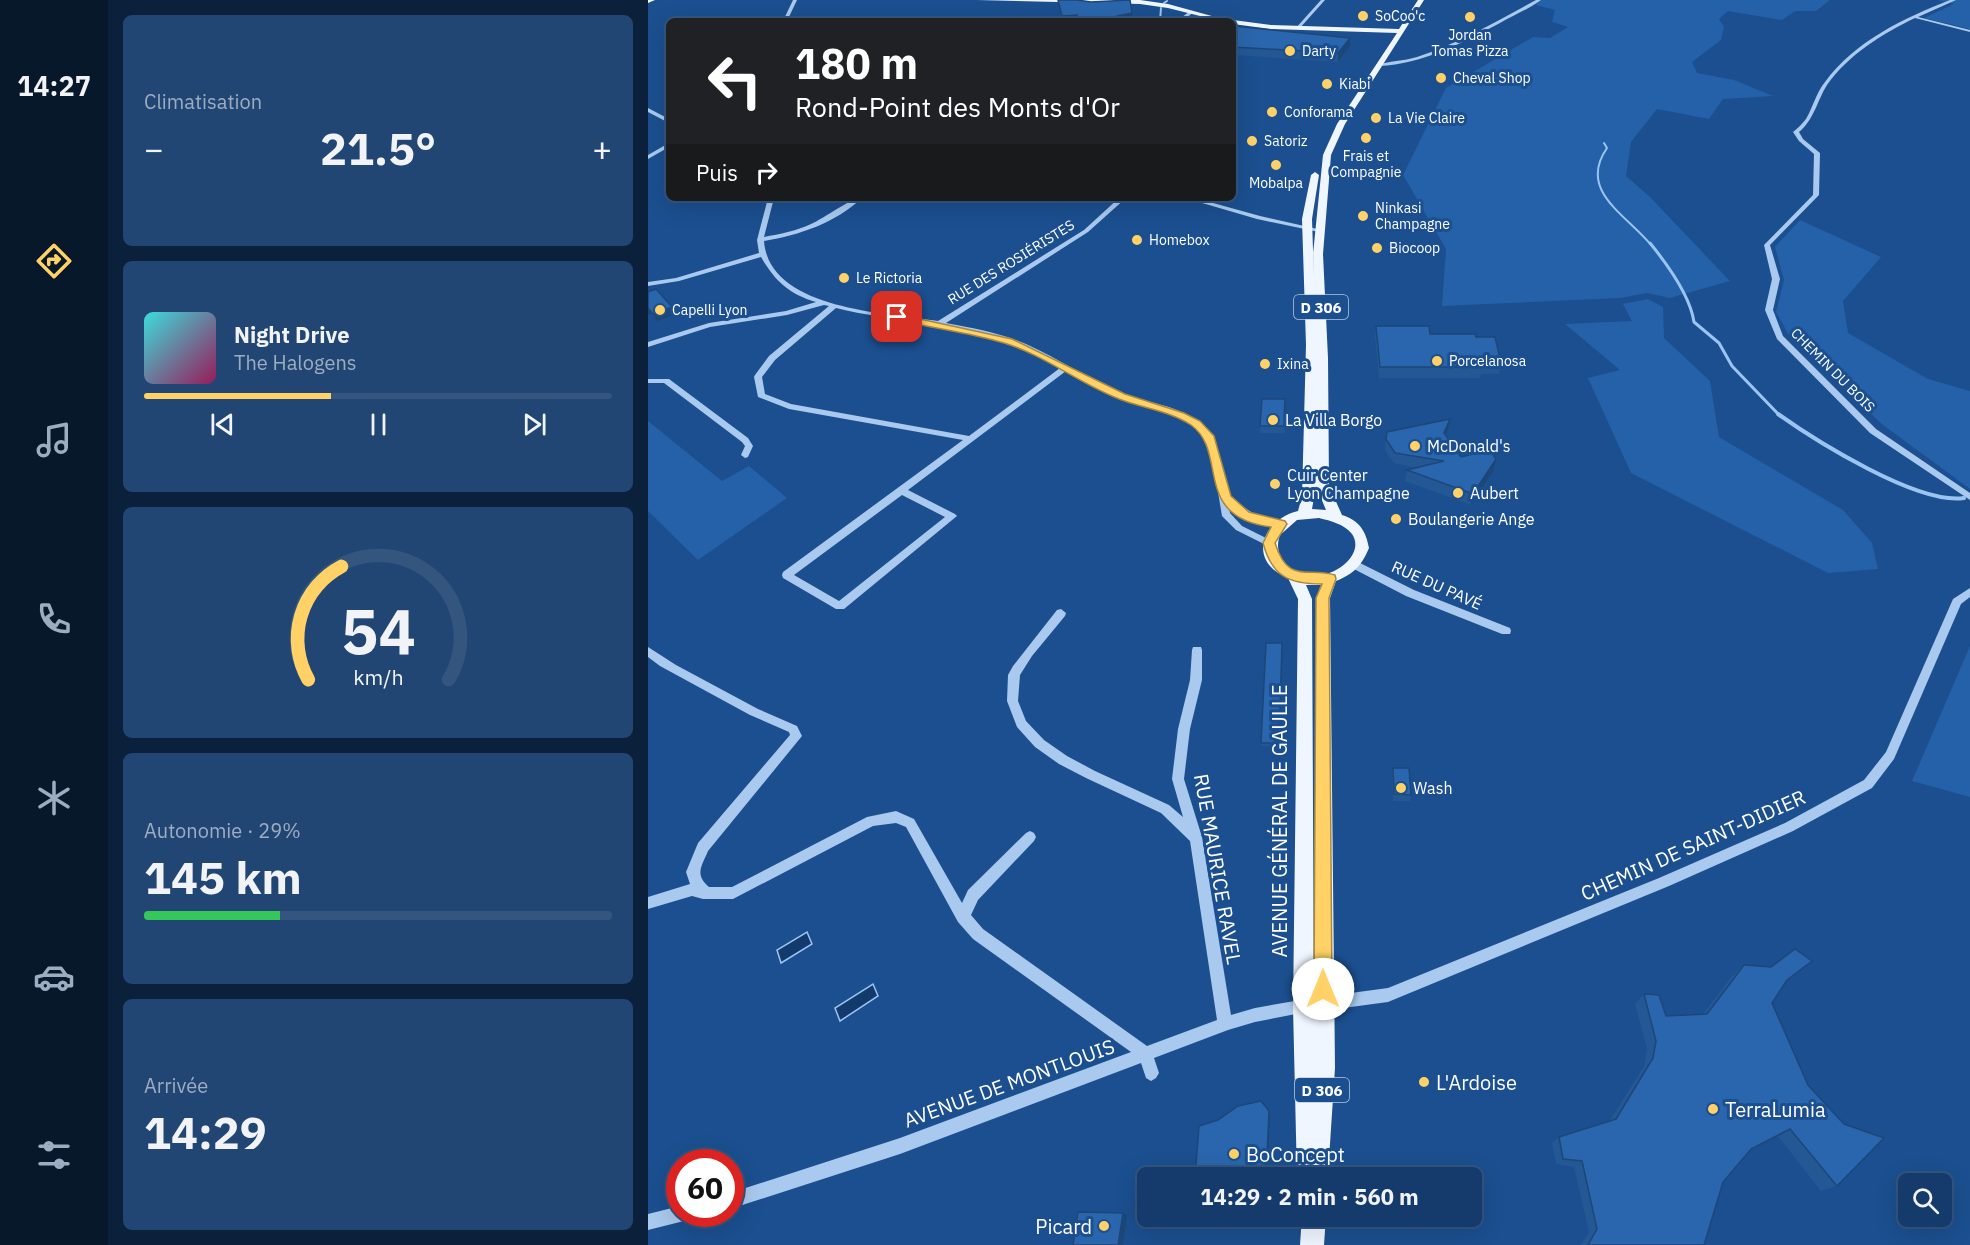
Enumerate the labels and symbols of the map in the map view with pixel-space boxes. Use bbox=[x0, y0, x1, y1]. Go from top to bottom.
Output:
place label: SoCoo'c bbox=[1375, 7, 1425, 25]
marker: SoCoo'c bbox=[1356, 9, 1370, 23]
marker: Jordan Tomas Pizza bbox=[1463, 10, 1477, 24]
place label: Jordan Tomas Pizza bbox=[1431, 26, 1509, 60]
place label: Darty bbox=[1302, 42, 1336, 60]
marker: Darty bbox=[1283, 44, 1297, 58]
place label: Cheval Shop bbox=[1453, 69, 1531, 87]
marker: Cheval Shop bbox=[1434, 71, 1448, 85]
place label: Kiabi bbox=[1339, 75, 1370, 93]
marker: Kiabi bbox=[1320, 77, 1334, 91]
place label: Conforama bbox=[1284, 103, 1354, 121]
marker: Conforama bbox=[1265, 105, 1279, 119]
place label: La Vie Claire bbox=[1388, 109, 1465, 127]
marker: La Vie Claire bbox=[1369, 111, 1383, 125]
marker: Frais et Compagnie bbox=[1359, 131, 1373, 145]
place label: Satoriz bbox=[1264, 132, 1308, 150]
marker: Satoriz bbox=[1245, 134, 1259, 148]
place label: Frais et Compagnie bbox=[1331, 147, 1402, 181]
marker: Mobalpa bbox=[1269, 158, 1283, 172]
place label: Mobalpa bbox=[1249, 174, 1304, 192]
place label: Ninkasi Champagne bbox=[1375, 199, 1450, 233]
marker: Ninkasi Champagne bbox=[1356, 209, 1370, 223]
street label: RUE DES ROSIÉRISTES bbox=[944, 215, 1078, 308]
place label: Homebox bbox=[1149, 231, 1210, 249]
marker: Homebox bbox=[1130, 233, 1144, 247]
place label: Biocoop bbox=[1389, 239, 1440, 257]
marker: Biocoop bbox=[1370, 241, 1384, 255]
place label: Le Rictoria bbox=[856, 269, 923, 287]
marker: Le Rictoria bbox=[837, 271, 851, 285]
pin bbox=[871, 291, 922, 342]
road number: D 306 bbox=[1294, 295, 1348, 319]
place label: Capelli Lyon bbox=[672, 301, 748, 319]
marker: Capelli Lyon bbox=[653, 303, 667, 317]
street label: CHEMIN DU BOIS bbox=[1787, 324, 1879, 416]
place label: Porcelanosa bbox=[1449, 352, 1527, 370]
marker: Porcelanosa bbox=[1430, 354, 1444, 368]
place label: Ixina bbox=[1277, 355, 1309, 373]
marker: Ixina bbox=[1258, 357, 1272, 371]
place label: La Villa Borgo bbox=[1285, 410, 1382, 430]
marker: La Villa Borgo bbox=[1266, 413, 1280, 427]
place label: McDonald's bbox=[1427, 436, 1511, 456]
marker: McDonald's bbox=[1408, 439, 1422, 453]
place label: Cuir Center Lyon Champagne bbox=[1287, 465, 1410, 503]
marker: Cuir Center Lyon Champagne bbox=[1268, 477, 1282, 491]
place label: Aubert bbox=[1470, 483, 1519, 503]
marker: Aubert bbox=[1451, 486, 1465, 500]
place label: Boulangerie Ange bbox=[1408, 509, 1535, 529]
marker: Boulangerie Ange bbox=[1389, 512, 1403, 526]
street label: RUE DU PAVÉ bbox=[1389, 555, 1486, 614]
street label: AVENUE GÉNÉRAL DE GAULLE bbox=[1266, 684, 1293, 958]
street label: RUE MAURICE RAVEL bbox=[1188, 772, 1248, 966]
place label: Wash bbox=[1413, 778, 1453, 798]
marker: Wash bbox=[1394, 781, 1408, 795]
street label: CHEMIN DE SAINT-DIDIER bbox=[1576, 783, 1810, 907]
position arrow bbox=[1291, 957, 1355, 1021]
street label: AVENUE DE MONTLOUIS bbox=[900, 1032, 1118, 1134]
place label: L'Ardoise bbox=[1436, 1069, 1517, 1096]
marker: L'Ardoise bbox=[1417, 1075, 1431, 1089]
road number: D 306 bbox=[1295, 1078, 1349, 1102]
place label: TerraLumia bbox=[1725, 1096, 1826, 1123]
marker: TerraLumia bbox=[1706, 1102, 1720, 1116]
place label: BoConcept bbox=[1246, 1141, 1345, 1168]
marker: BoConcept bbox=[1227, 1147, 1241, 1161]
speed limit sign: 60 bbox=[666, 1149, 744, 1227]
place label: Picard bbox=[1035, 1213, 1092, 1240]
marker: Picard bbox=[1097, 1219, 1111, 1233]

